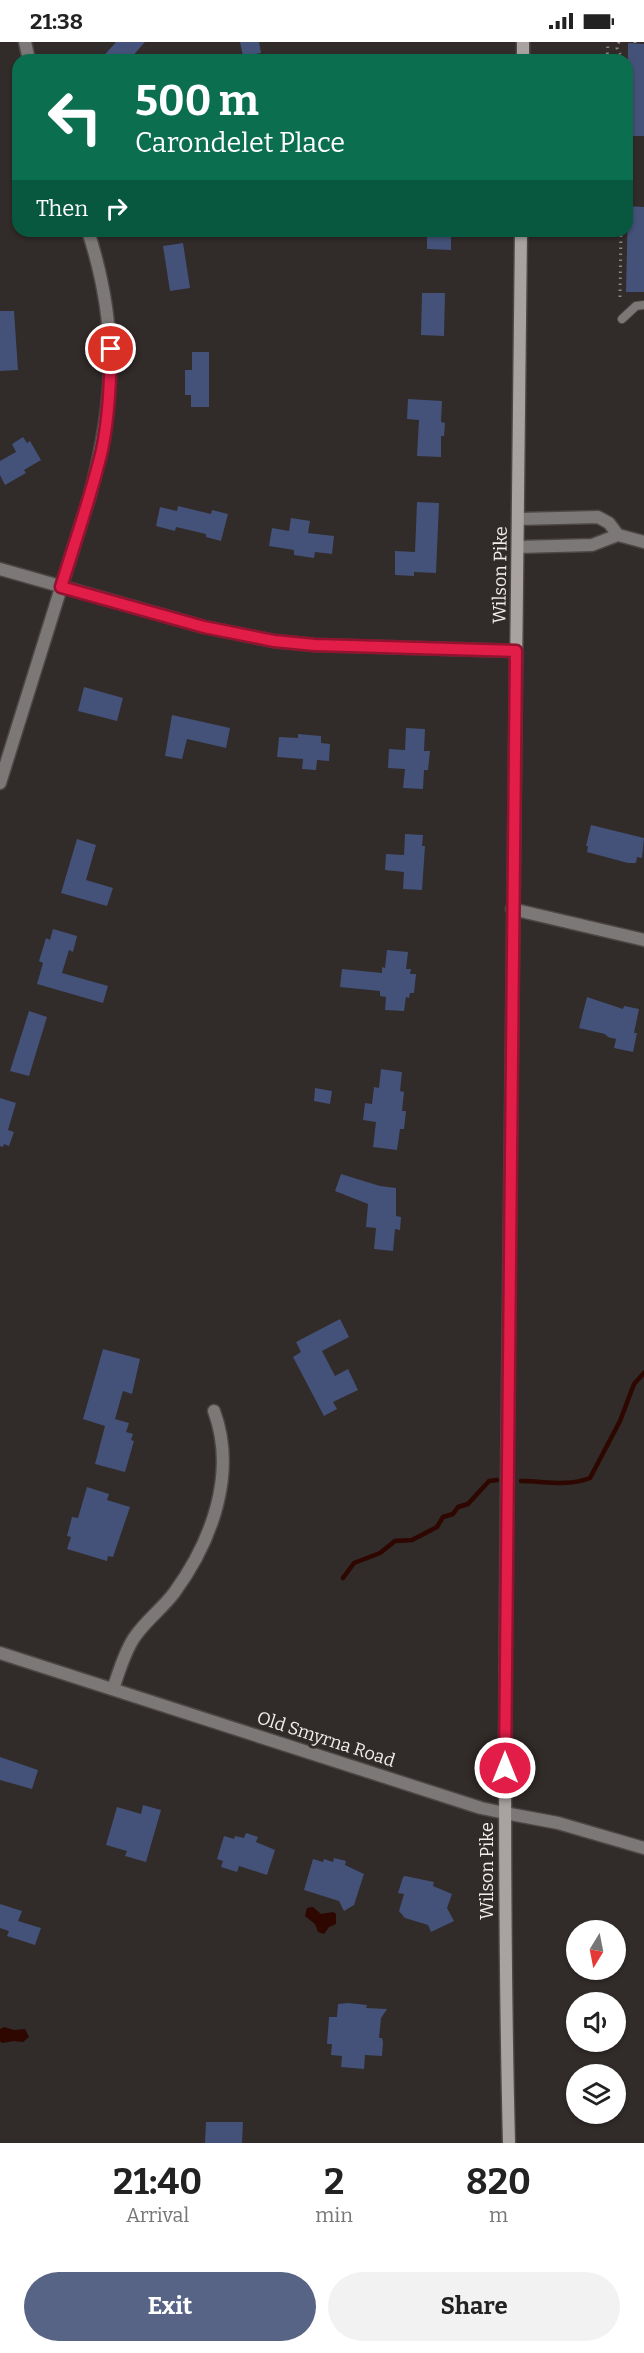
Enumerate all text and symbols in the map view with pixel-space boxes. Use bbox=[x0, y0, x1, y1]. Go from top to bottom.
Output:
text: 21:38 bbox=[30, 8, 83, 35]
text: 500 m bbox=[135, 76, 259, 126]
icon: left bbox=[36, 78, 114, 156]
text: Carondelet Place bbox=[135, 127, 345, 159]
icon: right bbox=[100, 192, 133, 225]
text: Then bbox=[36, 195, 88, 222]
pin bbox=[85, 323, 136, 374]
icon: arrive bbox=[94, 332, 127, 365]
street label: Wilson Pike bbox=[488, 526, 512, 624]
street label: Old Smyrna Road bbox=[254, 1706, 398, 1772]
position arrow bbox=[473, 1736, 537, 1800]
street label: Wilson Pike bbox=[476, 1822, 498, 1920]
north arrow bbox=[566, 1920, 626, 1980]
map controls bbox=[566, 1920, 626, 2124]
button: sound bbox=[566, 1992, 626, 2052]
button: layers bbox=[566, 2064, 626, 2124]
text: 21:40 bbox=[113, 2160, 202, 2204]
text: 2 bbox=[324, 2160, 344, 2204]
text: 820 bbox=[466, 2160, 531, 2204]
text: Arrival bbox=[126, 2203, 189, 2227]
text: min bbox=[315, 2203, 353, 2227]
text: m bbox=[489, 2203, 508, 2227]
button: Exit bbox=[24, 2272, 316, 2341]
button: Share bbox=[328, 2272, 620, 2341]

